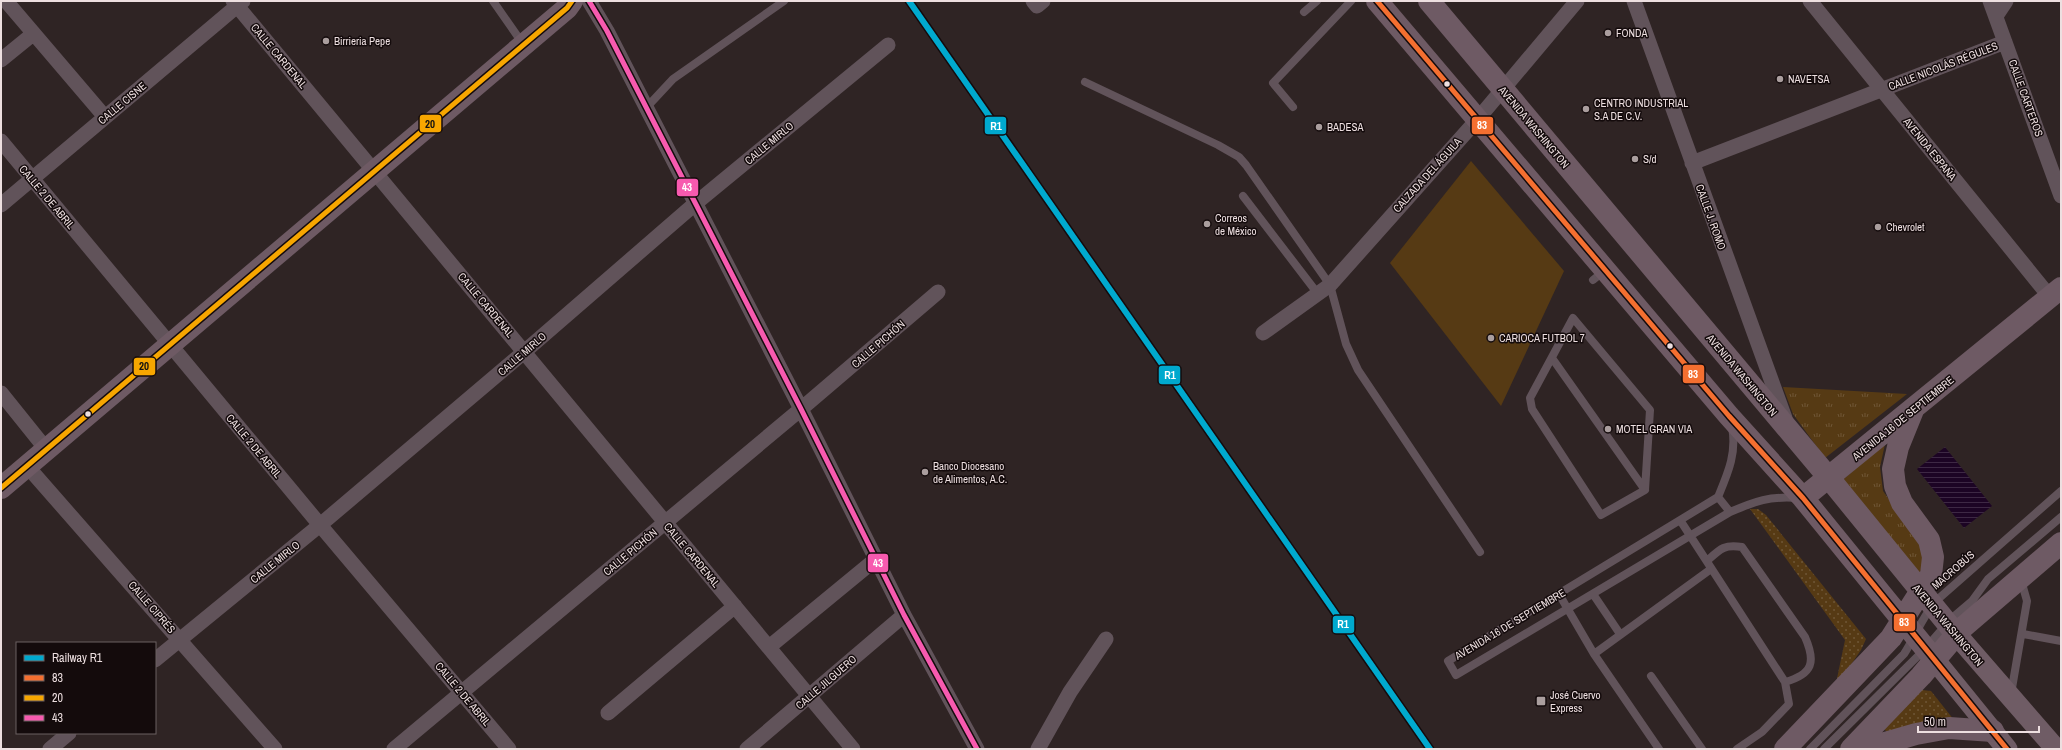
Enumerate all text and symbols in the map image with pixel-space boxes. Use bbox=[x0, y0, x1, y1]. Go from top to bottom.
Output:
street label: CALLE CARDENAL bbox=[248, 21, 310, 91]
place label: FONDA bbox=[1616, 26, 1649, 40]
marker: FONDA bbox=[1603, 28, 1613, 38]
place label: Birrieria Pepe bbox=[334, 34, 390, 48]
marker: Birrieria Pepe bbox=[321, 36, 331, 46]
street label: CALLE NICOLÁS RÉGULES bbox=[1886, 39, 2000, 93]
street label: CALLE CARTEROS bbox=[2006, 58, 2046, 138]
place label: NAVETSA bbox=[1788, 72, 1830, 86]
marker: NAVETSA bbox=[1775, 74, 1785, 84]
street label: CALLE CISNE bbox=[95, 79, 149, 127]
unlabelled marker bbox=[1442, 79, 1452, 89]
street label: AVENIDA WASHINGTON bbox=[1495, 82, 1572, 171]
place label: CENTRO INDUSTRIAL S.A DE C.V. bbox=[1594, 96, 1688, 123]
marker: CENTRO INDUSTRIAL S.A DE C.V. bbox=[1581, 104, 1591, 114]
line badge: 20 bbox=[419, 114, 442, 133]
street label: AVENIDA ESPAÑA bbox=[1900, 114, 1960, 184]
line badge: R1 bbox=[984, 116, 1007, 135]
line badge: 83 bbox=[1471, 116, 1494, 135]
text: 20 bbox=[425, 117, 435, 131]
street label: CALLE MIRLO bbox=[742, 118, 796, 168]
text: 83 bbox=[1477, 118, 1487, 132]
text: R1 bbox=[990, 119, 1002, 133]
place label: BADESA bbox=[1327, 120, 1365, 134]
marker: BADESA bbox=[1314, 122, 1324, 132]
street label: CALZADA DEL ÁGUILA bbox=[1390, 134, 1465, 215]
place label: S/d bbox=[1643, 152, 1657, 166]
marker: S/d bbox=[1630, 154, 1640, 164]
street label: CALLE 2 DE ABRIL bbox=[16, 162, 78, 232]
line badge: 43 bbox=[676, 178, 699, 197]
text: 43 bbox=[682, 180, 692, 194]
street label: CALLE J. ROMO bbox=[1693, 182, 1729, 252]
place label: Correos de México bbox=[1215, 211, 1257, 238]
marker: Correos de México bbox=[1202, 219, 1212, 229]
place label: Chevrolet bbox=[1886, 220, 1925, 234]
marker: Chevrolet bbox=[1873, 222, 1883, 232]
street label: CALLE CARDENAL bbox=[455, 270, 517, 340]
street label: CALLE PICHÓN bbox=[848, 317, 908, 371]
street label: CALLE MIRLO bbox=[495, 329, 549, 379]
street label: AVENIDA WASHINGTON bbox=[1703, 330, 1780, 419]
place label: CARIOCA FUTBOL 7 bbox=[1499, 331, 1585, 345]
marker: CARIOCA FUTBOL 7 bbox=[1486, 333, 1496, 343]
unlabelled marker bbox=[1665, 341, 1675, 351]
line badge: 20 bbox=[133, 357, 156, 376]
text: 20 bbox=[139, 359, 149, 373]
line badge: 83 bbox=[1682, 364, 1705, 384]
line badge: R1 bbox=[1158, 365, 1181, 385]
text: 83 bbox=[1688, 367, 1698, 381]
text: R1 bbox=[1164, 368, 1176, 382]
street label: AVENIDA 16 DE SEPTIEMBRE bbox=[1849, 373, 1957, 464]
unlabelled marker bbox=[83, 409, 93, 419]
street label: CALLE 2 DE ABRIL bbox=[223, 411, 285, 481]
place label: MOTEL GRAN VIA bbox=[1616, 422, 1693, 436]
marker: MOTEL GRAN VIA bbox=[1603, 424, 1613, 434]
place label: Banco Diocesano de Alimentos, A.C. bbox=[933, 459, 1007, 486]
marker: Banco Diocesano de Alimentos, A.C. bbox=[920, 467, 930, 477]
street label: CALLE CARDENAL bbox=[661, 520, 723, 590]
street label: CALLE PICHÓN bbox=[600, 525, 660, 579]
street label: CALLE MIRLO bbox=[247, 538, 303, 586]
street label: MACROBÚS bbox=[1929, 548, 1977, 592]
line badge: 43 bbox=[867, 553, 889, 573]
text: 43 bbox=[873, 556, 883, 570]
street label: CALLE CIPRÉS bbox=[126, 578, 178, 636]
street label: AVENIDA WASHINGTON bbox=[1909, 580, 1986, 669]
street label: AVENIDA 16 DE SEPTIEMBRE bbox=[1451, 585, 1568, 663]
line badge: 83 bbox=[1893, 613, 1916, 632]
line badge: R1 bbox=[1332, 615, 1355, 634]
text: 83 bbox=[1899, 615, 1909, 629]
text: R1 bbox=[1337, 617, 1349, 631]
legend bbox=[16, 642, 156, 734]
text: Railway R1 bbox=[52, 650, 103, 666]
street label: CALLE JILGUERO bbox=[793, 652, 859, 712]
street label: CALLE 2 DE ABRIL bbox=[432, 659, 494, 729]
text: 83 bbox=[52, 670, 63, 686]
place label: José Cuervo Express bbox=[1550, 688, 1601, 715]
text: 20 bbox=[52, 690, 63, 706]
marker: José Cuervo Express bbox=[1535, 695, 1547, 707]
scale bar bbox=[1918, 708, 2039, 734]
text: 43 bbox=[52, 710, 63, 726]
text: 50 m bbox=[1924, 714, 1946, 730]

